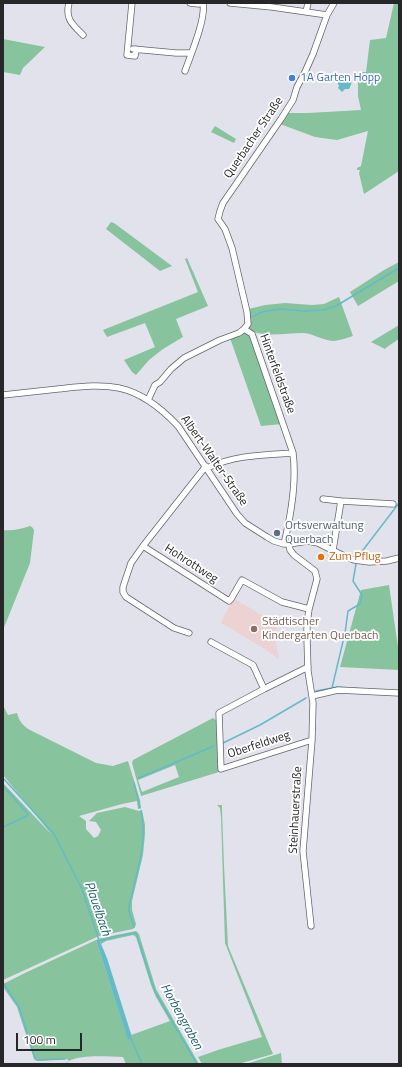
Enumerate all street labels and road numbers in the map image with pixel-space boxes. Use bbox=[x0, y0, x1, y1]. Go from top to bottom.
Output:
street label: Querbacher Straße bbox=[221, 95, 287, 181]
street label: Hinterfeldstraße bbox=[256, 332, 298, 416]
street label: Albert-Walter-Straße bbox=[177, 413, 251, 509]
street label: Hohrottweg bbox=[162, 541, 220, 587]
street label: Oberfeldweg bbox=[226, 728, 292, 762]
street label: Steinhauerstraße bbox=[287, 766, 305, 854]

